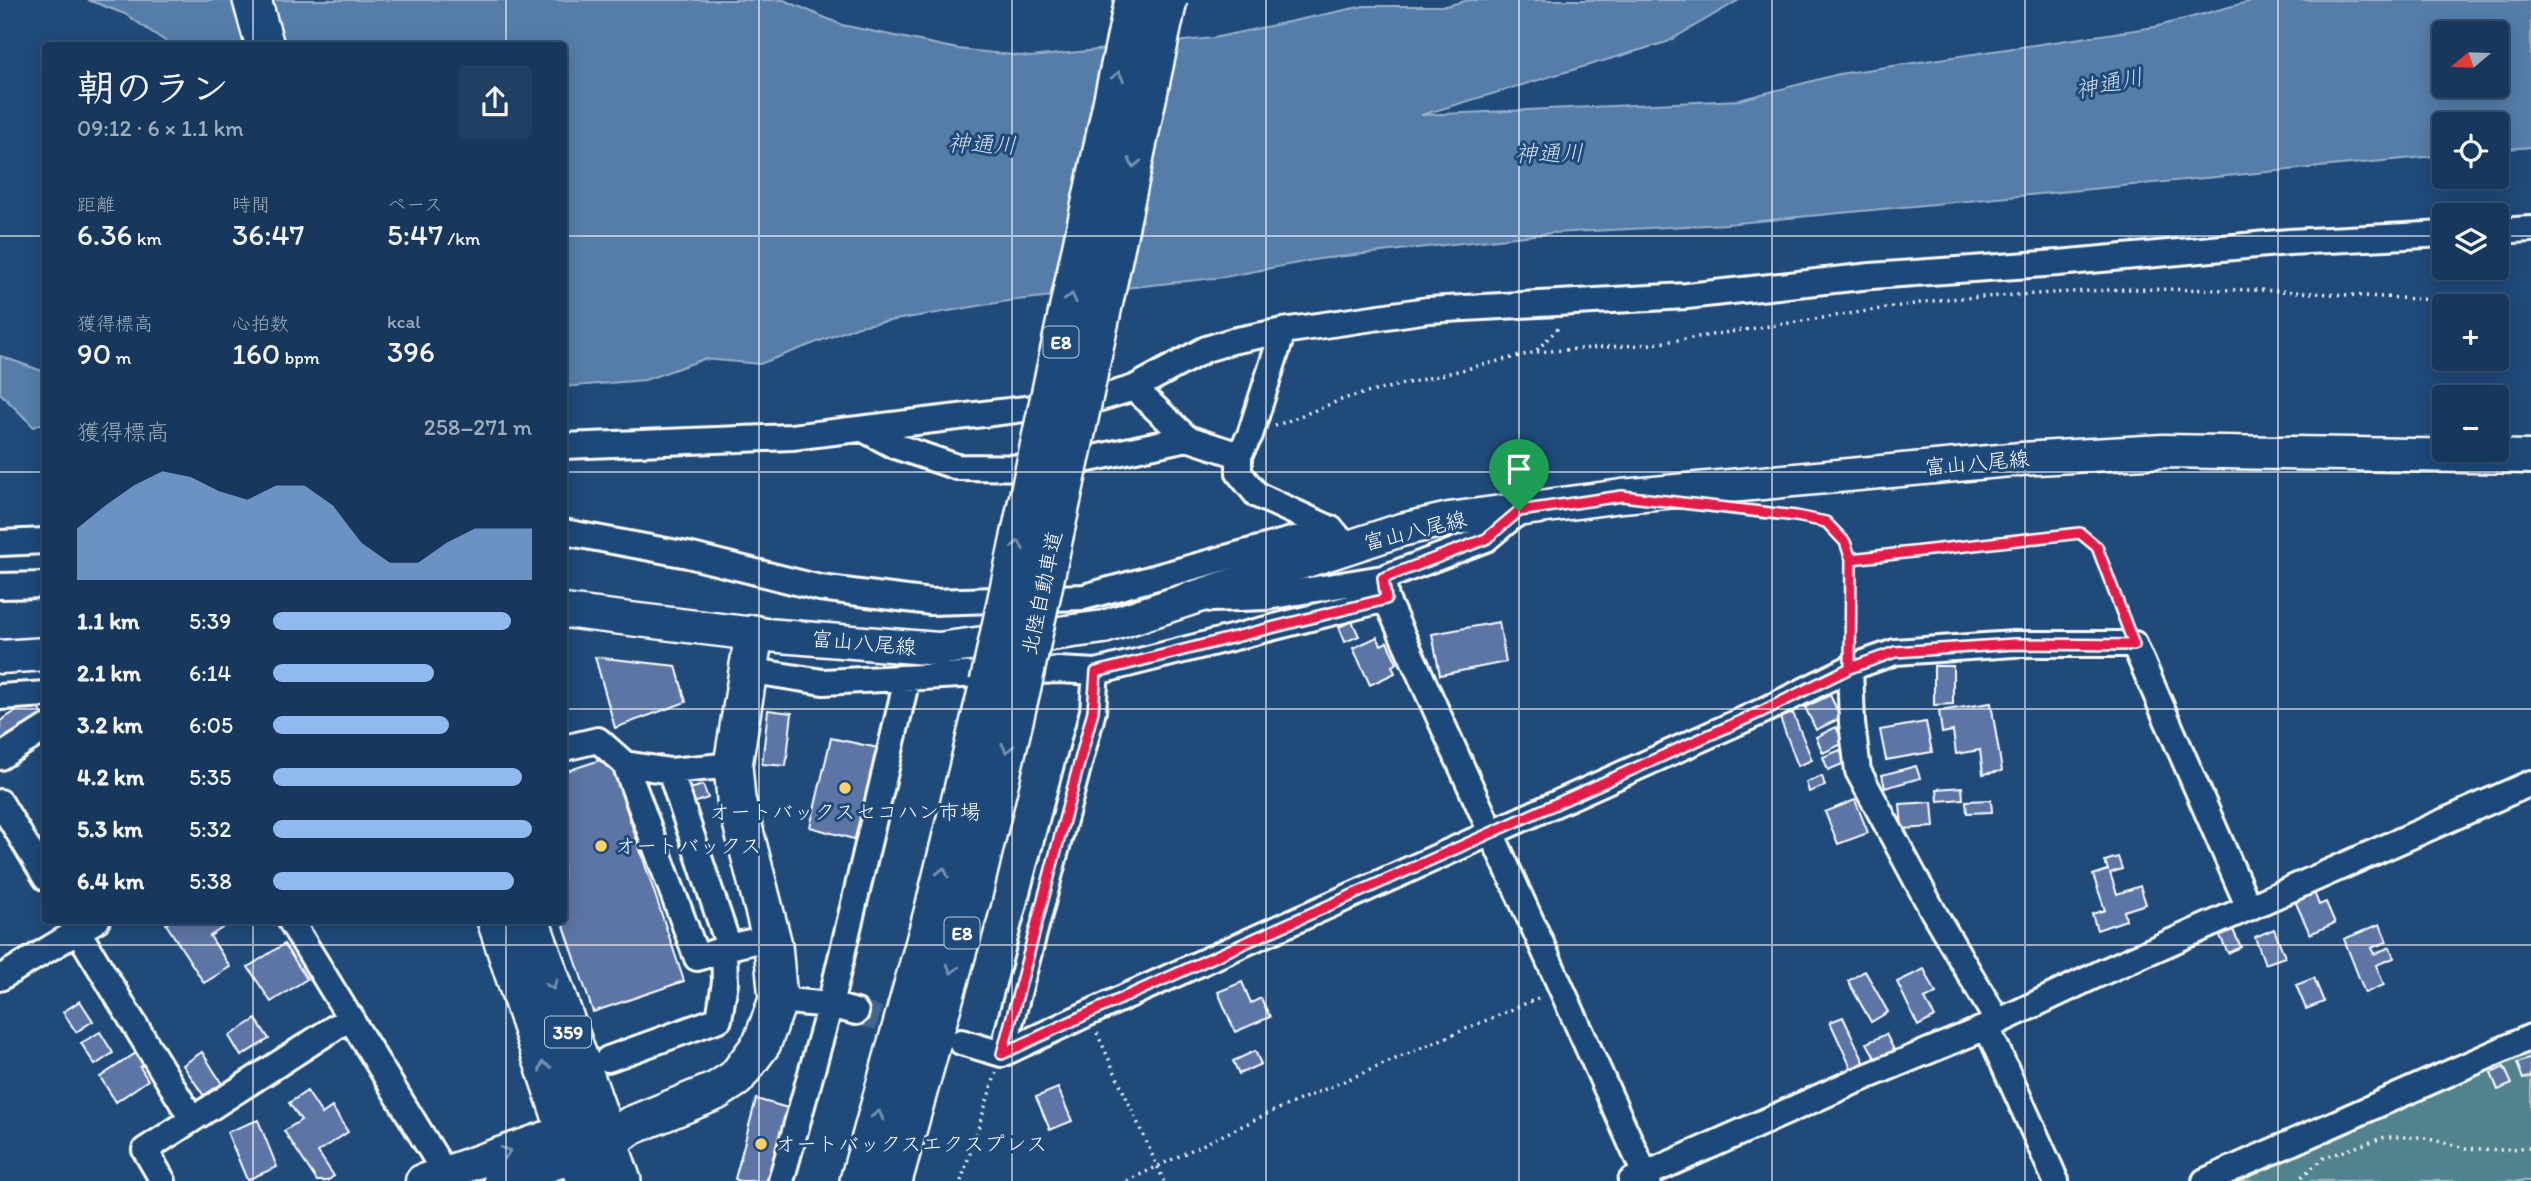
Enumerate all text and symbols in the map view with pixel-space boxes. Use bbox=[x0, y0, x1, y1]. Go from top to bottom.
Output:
north arrow bbox=[2432, 21, 2510, 98]
map controls bbox=[2432, 21, 2509, 462]
water label: 神通川 bbox=[2072, 62, 2146, 104]
text: 朝のラン bbox=[77, 65, 229, 111]
button: share bbox=[458, 65, 532, 139]
one-way arrow bbox=[1110, 70, 1124, 82]
button: locate bbox=[2432, 112, 2509, 189]
text: 09:12 · 6 × 1.1 km bbox=[77, 114, 244, 142]
water label: 神通川 bbox=[947, 129, 1017, 159]
water label: 神通川 bbox=[1514, 138, 1584, 168]
one-way arrow bbox=[1127, 157, 1142, 169]
text: 距離 bbox=[77, 193, 115, 216]
text: 時間 bbox=[232, 193, 270, 216]
text: ペース bbox=[387, 193, 443, 216]
button: layers bbox=[2432, 203, 2509, 280]
text: 6.36 bbox=[77, 216, 132, 253]
text: 36:47 bbox=[232, 216, 304, 253]
text: 5:47 bbox=[387, 216, 443, 253]
text: km bbox=[132, 227, 162, 250]
text: /km bbox=[443, 227, 480, 250]
one-way arrow bbox=[1062, 292, 1077, 304]
button: + bbox=[2432, 294, 2509, 371]
text: kcal bbox=[387, 310, 421, 333]
text: 獲得標高 bbox=[77, 312, 153, 335]
text: 心拍数 bbox=[232, 312, 289, 335]
road number: E8 bbox=[1044, 326, 1078, 358]
text: 396 bbox=[387, 333, 435, 370]
text: 90 bbox=[77, 335, 111, 372]
text: 160 bbox=[232, 335, 280, 372]
text: m bbox=[111, 346, 131, 369]
text: bpm bbox=[280, 346, 320, 369]
button: − bbox=[2432, 385, 2509, 462]
text: 258–271 m bbox=[424, 413, 532, 441]
text: 獲得標高 bbox=[77, 418, 169, 446]
pin bbox=[1489, 439, 1549, 511]
street label: 富山八尾線 bbox=[1924, 445, 2030, 480]
icon: arrive bbox=[1500, 450, 1538, 488]
street label: 富山八尾線 bbox=[1361, 506, 1469, 555]
street label: 北陸自動車道 bbox=[1016, 529, 1067, 657]
one-way arrow bbox=[1010, 539, 1025, 551]
text: 1.1 km bbox=[77, 607, 140, 635]
text: 5:39 bbox=[189, 607, 231, 635]
street label: 富山八尾線 bbox=[811, 625, 917, 660]
text: 2.1 km bbox=[77, 659, 141, 687]
text: 6:14 bbox=[189, 659, 231, 687]
text: 3.2 km bbox=[77, 711, 143, 739]
text: 6:05 bbox=[189, 711, 233, 739]
one-way arrow bbox=[1001, 742, 1015, 754]
text: 4.2 km bbox=[77, 763, 144, 791]
text: 5:35 bbox=[189, 763, 231, 791]
marker: オートバックスセコハン市場 bbox=[837, 780, 853, 796]
place label: オートバックスセコハン市場 bbox=[709, 799, 981, 824]
text: 5.3 km bbox=[77, 815, 143, 843]
text: 5:32 bbox=[189, 815, 231, 843]
place label: オートバックス bbox=[615, 833, 762, 858]
marker: オートバックス bbox=[593, 838, 609, 854]
one-way arrow bbox=[935, 866, 949, 878]
text: 6.4 km bbox=[77, 867, 144, 895]
text: 5:38 bbox=[189, 867, 232, 895]
road number: E8 bbox=[944, 917, 979, 948]
one-way arrow bbox=[946, 963, 961, 975]
one-way arrow bbox=[544, 978, 558, 991]
road number: 359 bbox=[545, 1016, 591, 1048]
one-way arrow bbox=[538, 1060, 552, 1073]
one-way arrow bbox=[870, 1110, 884, 1122]
place label: オートバックスエクスプレス bbox=[775, 1131, 1047, 1156]
marker: オートバックスエクスプレス bbox=[753, 1136, 769, 1152]
one-way arrow bbox=[499, 1146, 511, 1160]

